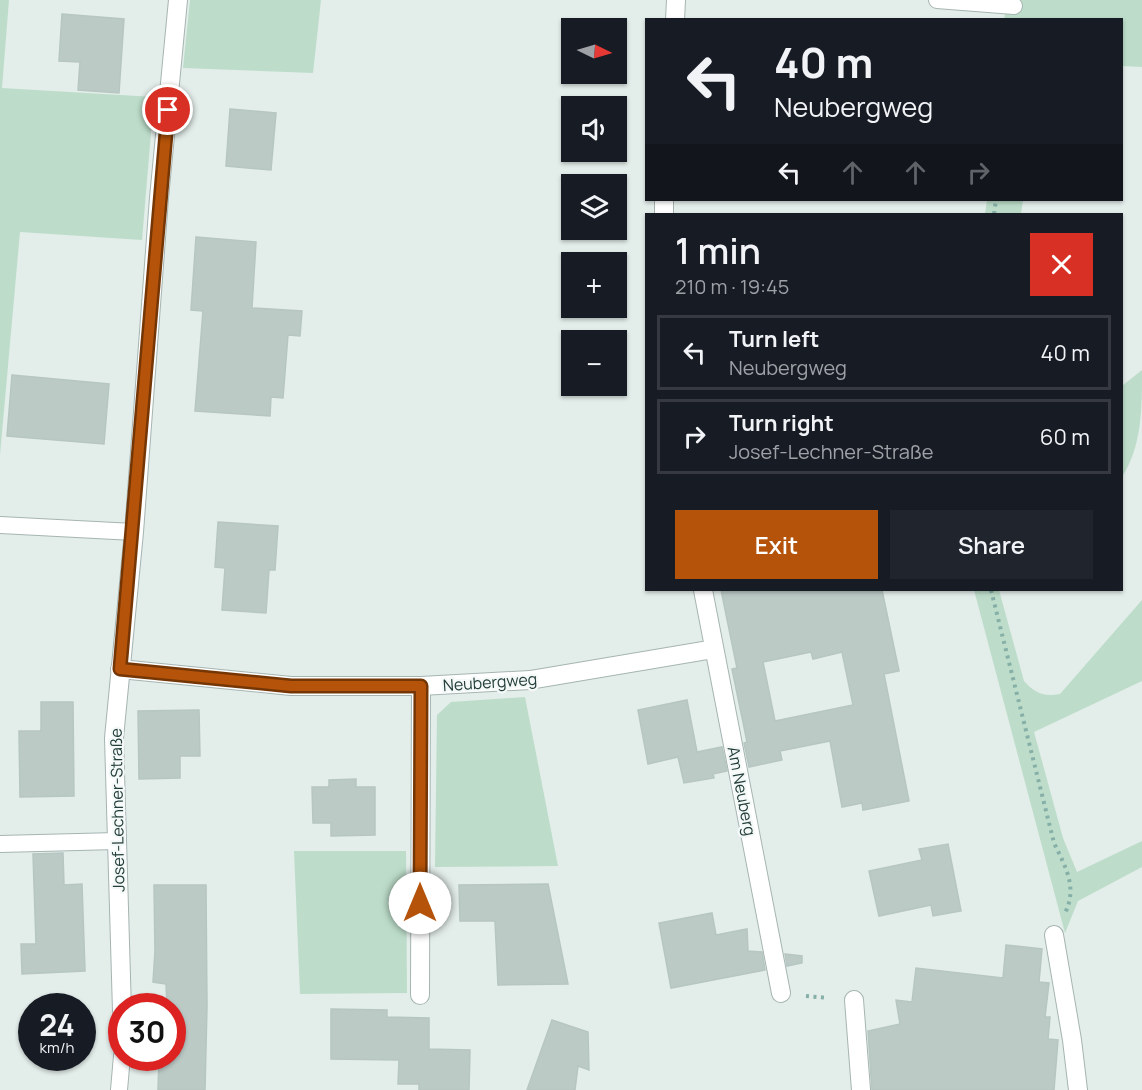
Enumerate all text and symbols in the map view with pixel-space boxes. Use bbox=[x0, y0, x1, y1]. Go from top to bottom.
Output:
north arrow bbox=[561, 18, 627, 84]
map controls bbox=[561, 18, 627, 396]
text: 40 m bbox=[774, 33, 873, 91]
icon: left bbox=[675, 42, 753, 120]
pin bbox=[142, 84, 193, 135]
text: Neubergweg bbox=[774, 88, 933, 125]
icon: arrive bbox=[151, 93, 184, 126]
button: sound bbox=[561, 96, 627, 162]
icon: left bbox=[773, 156, 806, 189]
icon: ahead bbox=[836, 156, 869, 189]
icon: ahead bbox=[899, 156, 932, 189]
icon: right bbox=[962, 156, 995, 189]
button: layers bbox=[561, 174, 627, 240]
text: 1 min bbox=[675, 226, 761, 275]
button: close bbox=[1030, 233, 1093, 296]
button: + bbox=[561, 252, 627, 318]
text: 210 m · 19:45 bbox=[675, 273, 789, 300]
text: Turn left bbox=[729, 324, 819, 354]
button: − bbox=[561, 330, 627, 396]
icon: left bbox=[678, 336, 711, 369]
text: 40 m bbox=[1041, 338, 1090, 368]
text: Neubergweg bbox=[729, 354, 847, 381]
text: Turn right bbox=[729, 408, 834, 438]
icon: right bbox=[678, 420, 711, 453]
text: 60 m bbox=[1040, 422, 1090, 452]
text: Josef-Lechner-Straße bbox=[729, 438, 934, 465]
button: Exit bbox=[675, 510, 878, 579]
button: Share bbox=[890, 510, 1093, 579]
street label: Neubergweg bbox=[442, 668, 538, 696]
street label: Josef-Lechner-Straße bbox=[105, 728, 129, 892]
street label: Am Neuberg bbox=[723, 744, 761, 838]
position arrow bbox=[388, 871, 452, 935]
speed limit sign: 30 bbox=[108, 993, 186, 1071]
text: 24 bbox=[39, 1004, 75, 1045]
text: km/h bbox=[40, 1037, 74, 1058]

